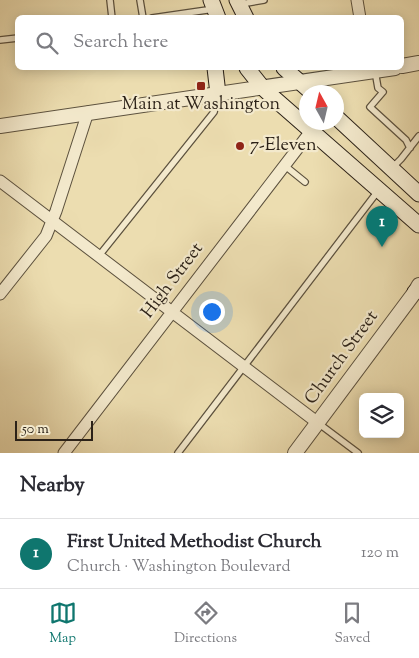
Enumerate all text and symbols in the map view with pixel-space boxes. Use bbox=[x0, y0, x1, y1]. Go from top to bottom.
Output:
search box bbox=[15, 15, 404, 70]
icon: search bbox=[33, 29, 61, 57]
text: Search here bbox=[73, 29, 168, 56]
marker: Main at Washington bbox=[195, 80, 207, 92]
north arrow bbox=[299, 85, 344, 130]
place label: Main at Washington bbox=[122, 92, 281, 118]
place label: 7-Eleven bbox=[250, 133, 317, 159]
marker: 7-Eleven bbox=[234, 140, 246, 152]
pin: 1 bbox=[366, 206, 398, 247]
street label: High Street bbox=[136, 238, 210, 324]
your location bbox=[199, 299, 225, 325]
street label: Church Street bbox=[299, 305, 385, 411]
map controls bbox=[359, 393, 404, 438]
button: layers bbox=[359, 393, 404, 438]
scale bar bbox=[15, 418, 92, 441]
text: 50 m bbox=[22, 420, 49, 440]
text: Nearby bbox=[20, 471, 85, 501]
text: First United Methodist Church bbox=[67, 529, 322, 556]
text: 1 bbox=[33, 542, 39, 565]
text: 120 m bbox=[361, 542, 399, 565]
text: Church · Washington Boulevard bbox=[67, 556, 291, 579]
tab: Map bbox=[49, 599, 77, 649]
tab: Directions bbox=[174, 599, 237, 649]
tab: Saved bbox=[334, 599, 370, 649]

